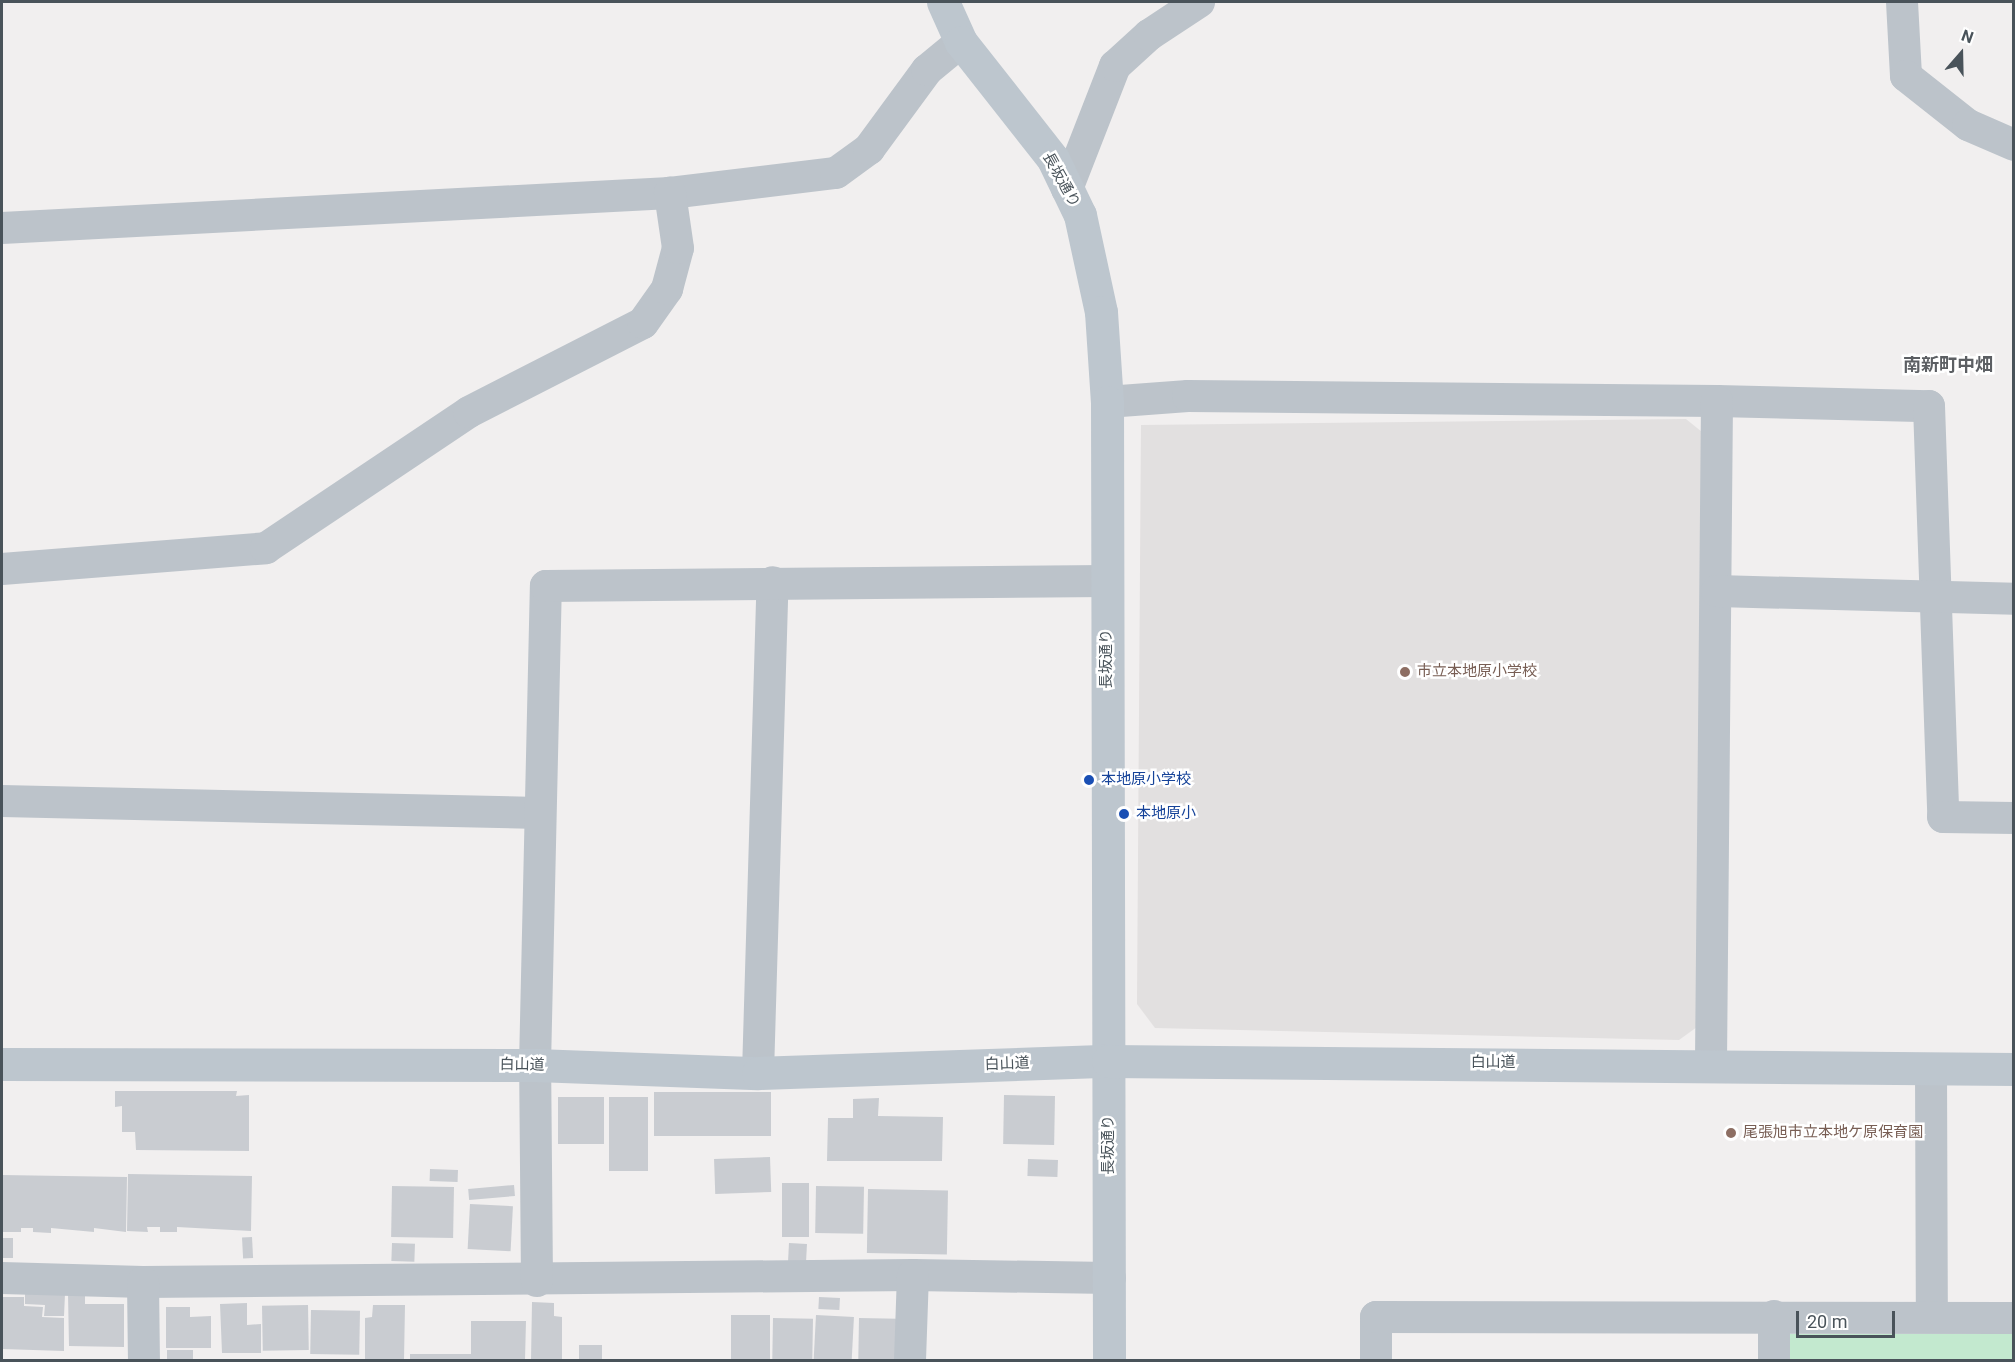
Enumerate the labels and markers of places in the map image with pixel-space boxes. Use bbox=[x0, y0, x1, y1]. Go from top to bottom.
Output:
place label: 市立本地原小学校 bbox=[1417, 663, 1537, 681]
marker: 市立本地原小学校 bbox=[1398, 665, 1412, 679]
place label: 本地原小学校 bbox=[1101, 771, 1191, 789]
marker: 本地原小学校 bbox=[1082, 773, 1096, 787]
place label: 本地原小 bbox=[1136, 805, 1196, 823]
marker: 本地原小 bbox=[1117, 807, 1131, 821]
place label: 尾張旭市立本地ケ原保育園 bbox=[1743, 1124, 1923, 1142]
marker: 尾張旭市立本地ケ原保育園 bbox=[1724, 1126, 1738, 1140]

